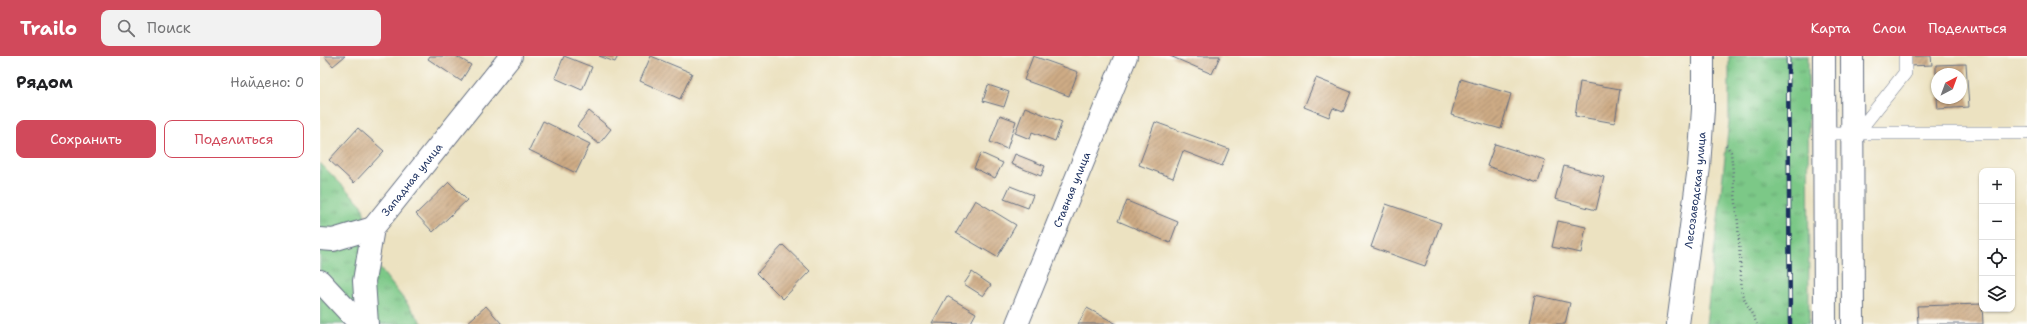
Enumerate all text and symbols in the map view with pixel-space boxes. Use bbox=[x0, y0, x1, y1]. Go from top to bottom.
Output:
search box bbox=[101, 10, 381, 46]
text: Trailo bbox=[20, 16, 77, 41]
icon: search bbox=[115, 17, 137, 39]
text: Поиск bbox=[147, 18, 191, 38]
text: Карта bbox=[1810, 19, 1851, 37]
text: Слои bbox=[1873, 19, 1906, 37]
text: Поделиться bbox=[1928, 19, 2007, 37]
north arrow bbox=[1931, 68, 1967, 104]
text: Рядом bbox=[16, 71, 73, 93]
text: Найдено: 0 bbox=[230, 74, 304, 91]
button: Сохранить bbox=[16, 120, 156, 158]
button: Поделиться bbox=[164, 120, 304, 158]
street label: Лесозаводская улица bbox=[1681, 131, 1709, 249]
street label: Западная улица bbox=[378, 140, 446, 219]
street label: Ставная улица bbox=[1050, 149, 1094, 230]
map controls bbox=[1979, 168, 2015, 312]
button: + bbox=[1979, 168, 2015, 204]
button: − bbox=[1979, 204, 2015, 240]
button: locate bbox=[1979, 240, 2015, 276]
button: layers bbox=[1979, 276, 2015, 312]

